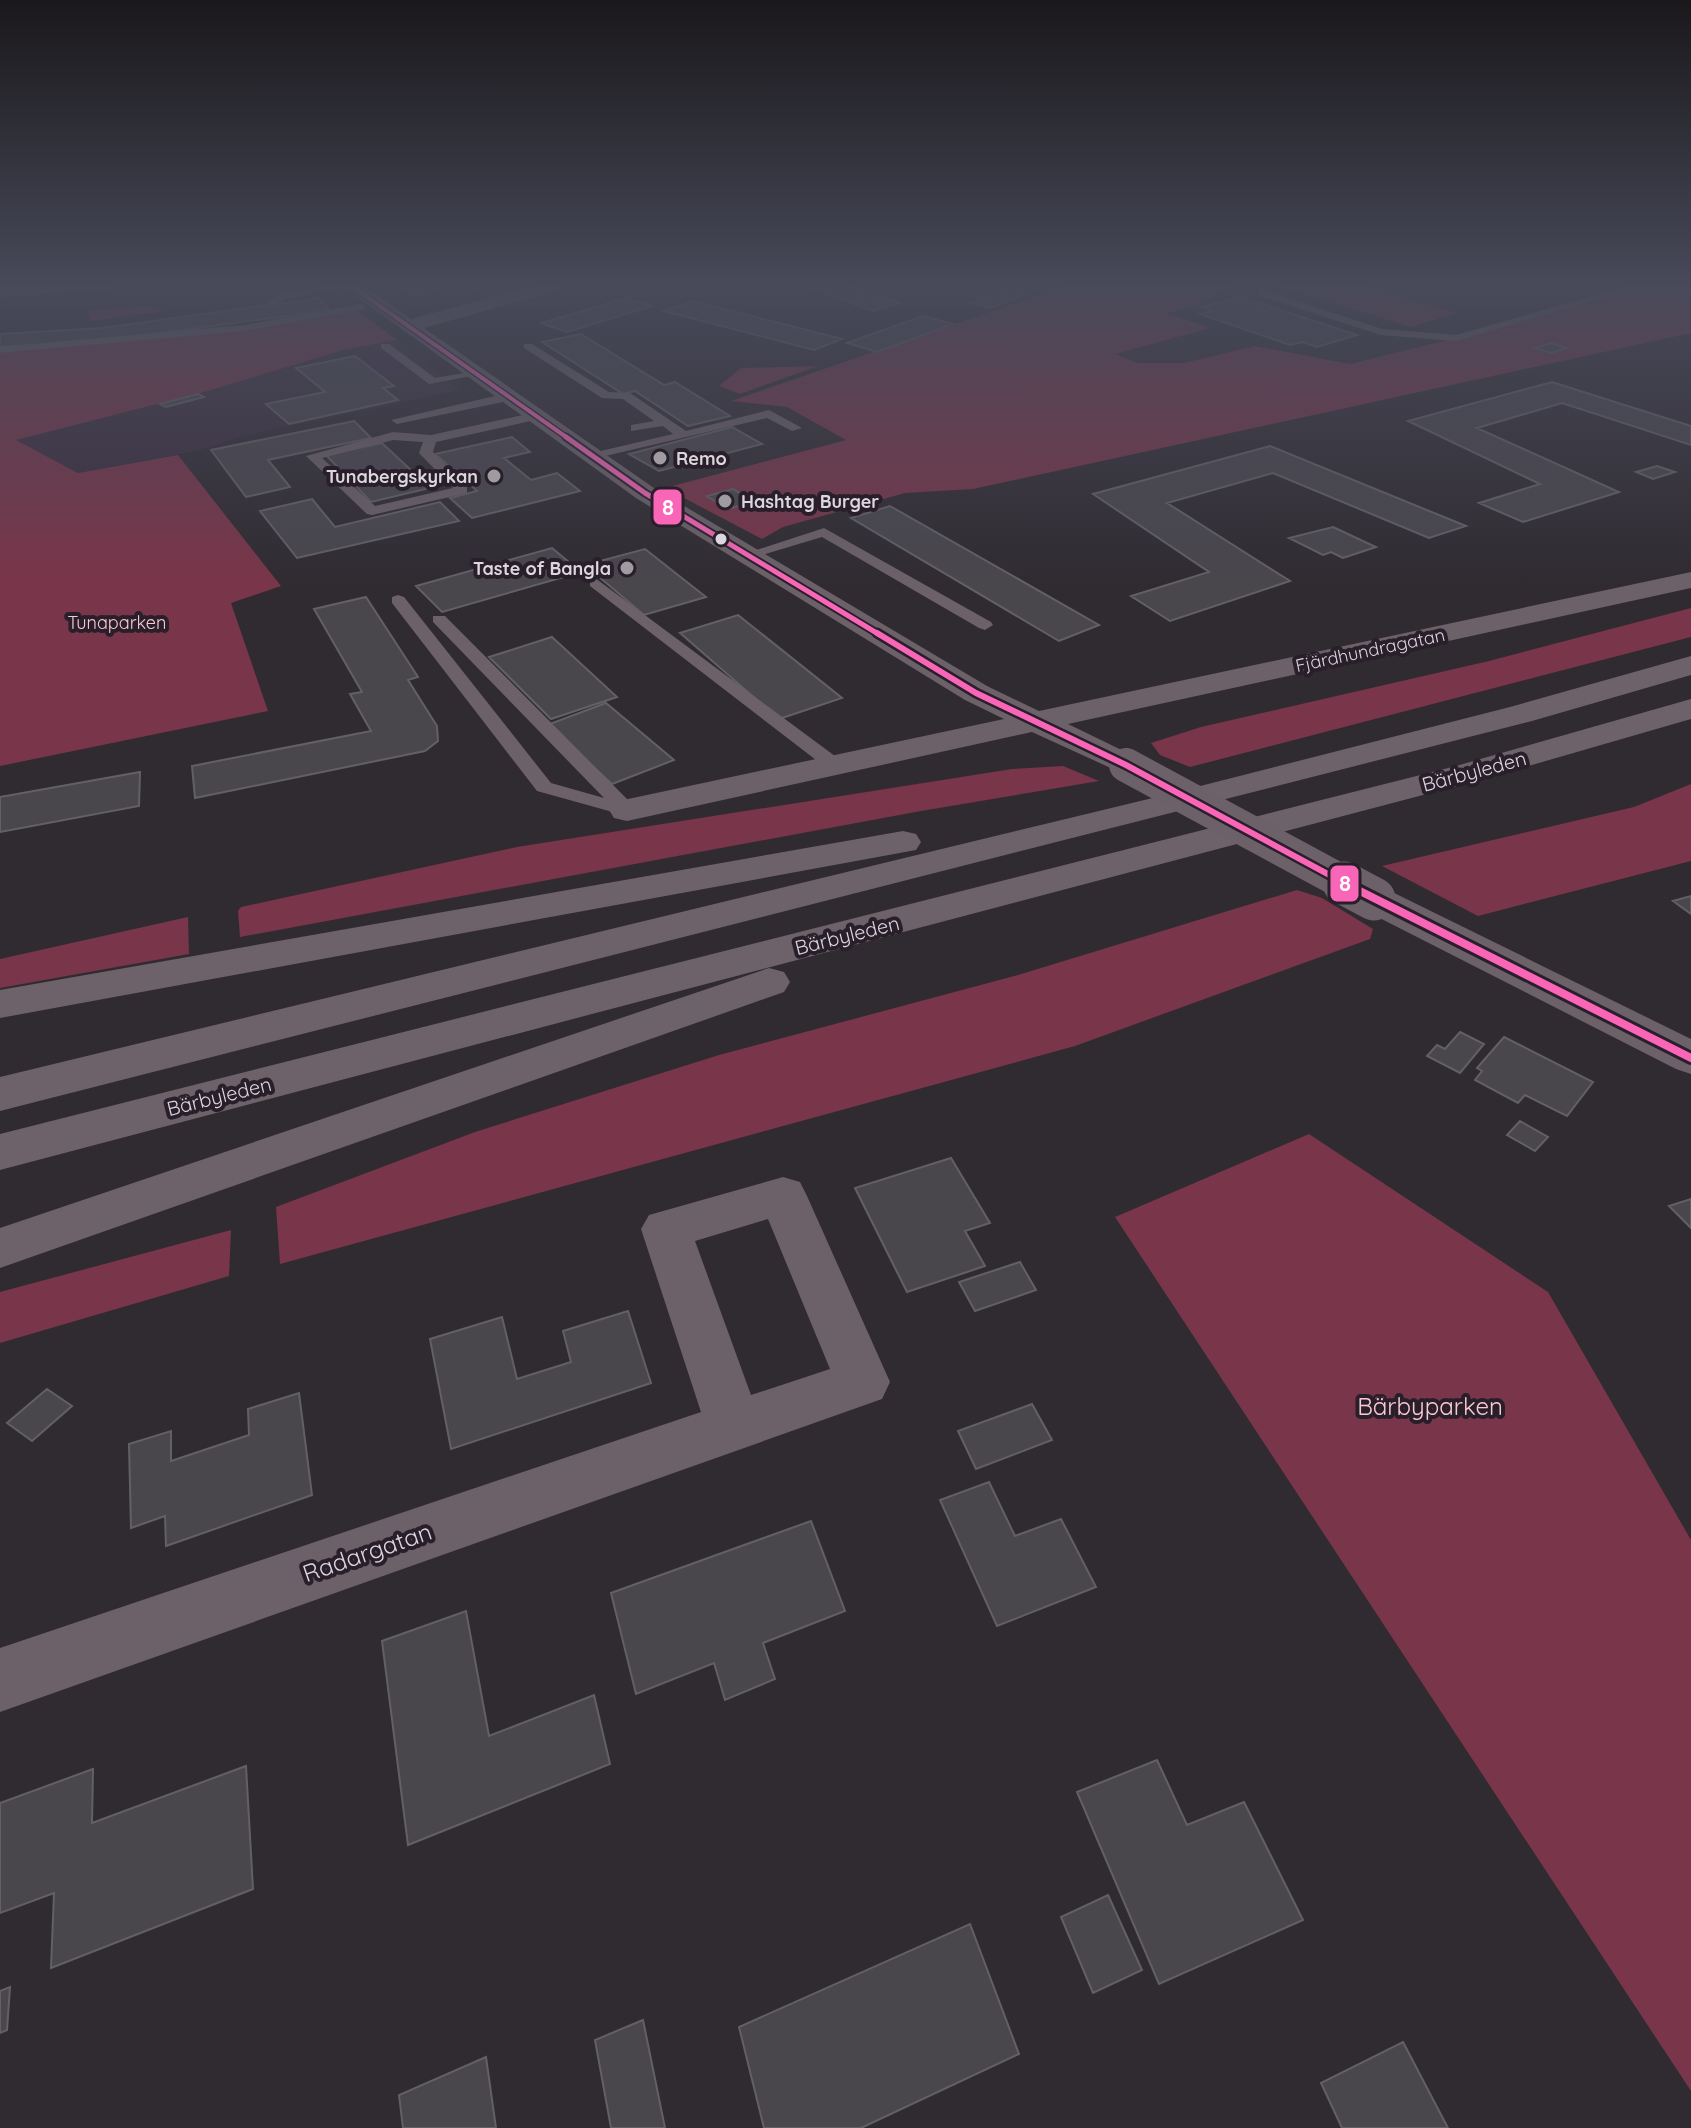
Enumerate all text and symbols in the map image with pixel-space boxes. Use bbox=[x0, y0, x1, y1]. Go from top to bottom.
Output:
place label: Remo bbox=[676, 447, 727, 470]
marker: Remo bbox=[651, 449, 669, 467]
place label: Tunabergskyrkan bbox=[326, 465, 478, 488]
marker: Tunabergskyrkan bbox=[485, 467, 503, 485]
line badge: 8 bbox=[652, 488, 683, 526]
place label: Hashtag Burger bbox=[741, 490, 879, 513]
marker: Hashtag Burger bbox=[716, 492, 734, 510]
text: 8 bbox=[662, 493, 674, 521]
unlabelled marker bbox=[713, 531, 729, 547]
place label: Taste of Bangla bbox=[473, 557, 611, 580]
marker: Taste of Bangla bbox=[618, 559, 636, 577]
park label: Tunaparken bbox=[68, 611, 166, 634]
street label: Fjärdhundragatan bbox=[1293, 623, 1447, 677]
street label: Bärbyleden bbox=[1419, 745, 1529, 797]
line badge: 8 bbox=[1329, 864, 1360, 903]
text: 8 bbox=[1339, 869, 1351, 897]
street label: Bärbyleden bbox=[792, 910, 902, 960]
street label: Bärbyleden bbox=[164, 1071, 274, 1121]
park label: Bärbyparken bbox=[1357, 1391, 1503, 1421]
street label: Radargatan bbox=[298, 1516, 436, 1588]

